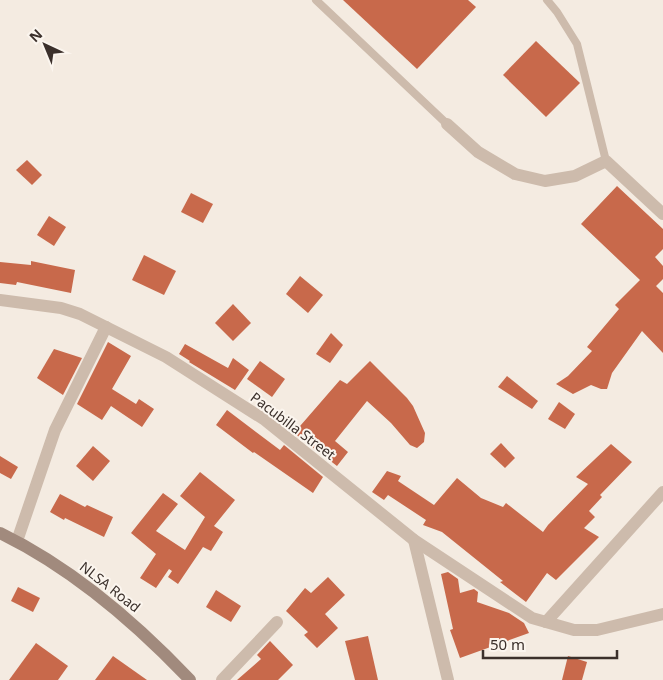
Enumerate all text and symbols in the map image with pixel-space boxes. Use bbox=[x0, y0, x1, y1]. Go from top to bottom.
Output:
north arrow bbox=[20, 20, 70, 70]
text: N bbox=[25, 24, 46, 46]
street label: Pacubilla Street bbox=[247, 387, 340, 464]
street label: NLSA Road bbox=[76, 557, 144, 616]
scale bar bbox=[483, 628, 617, 660]
text: 50 m bbox=[490, 634, 525, 654]

